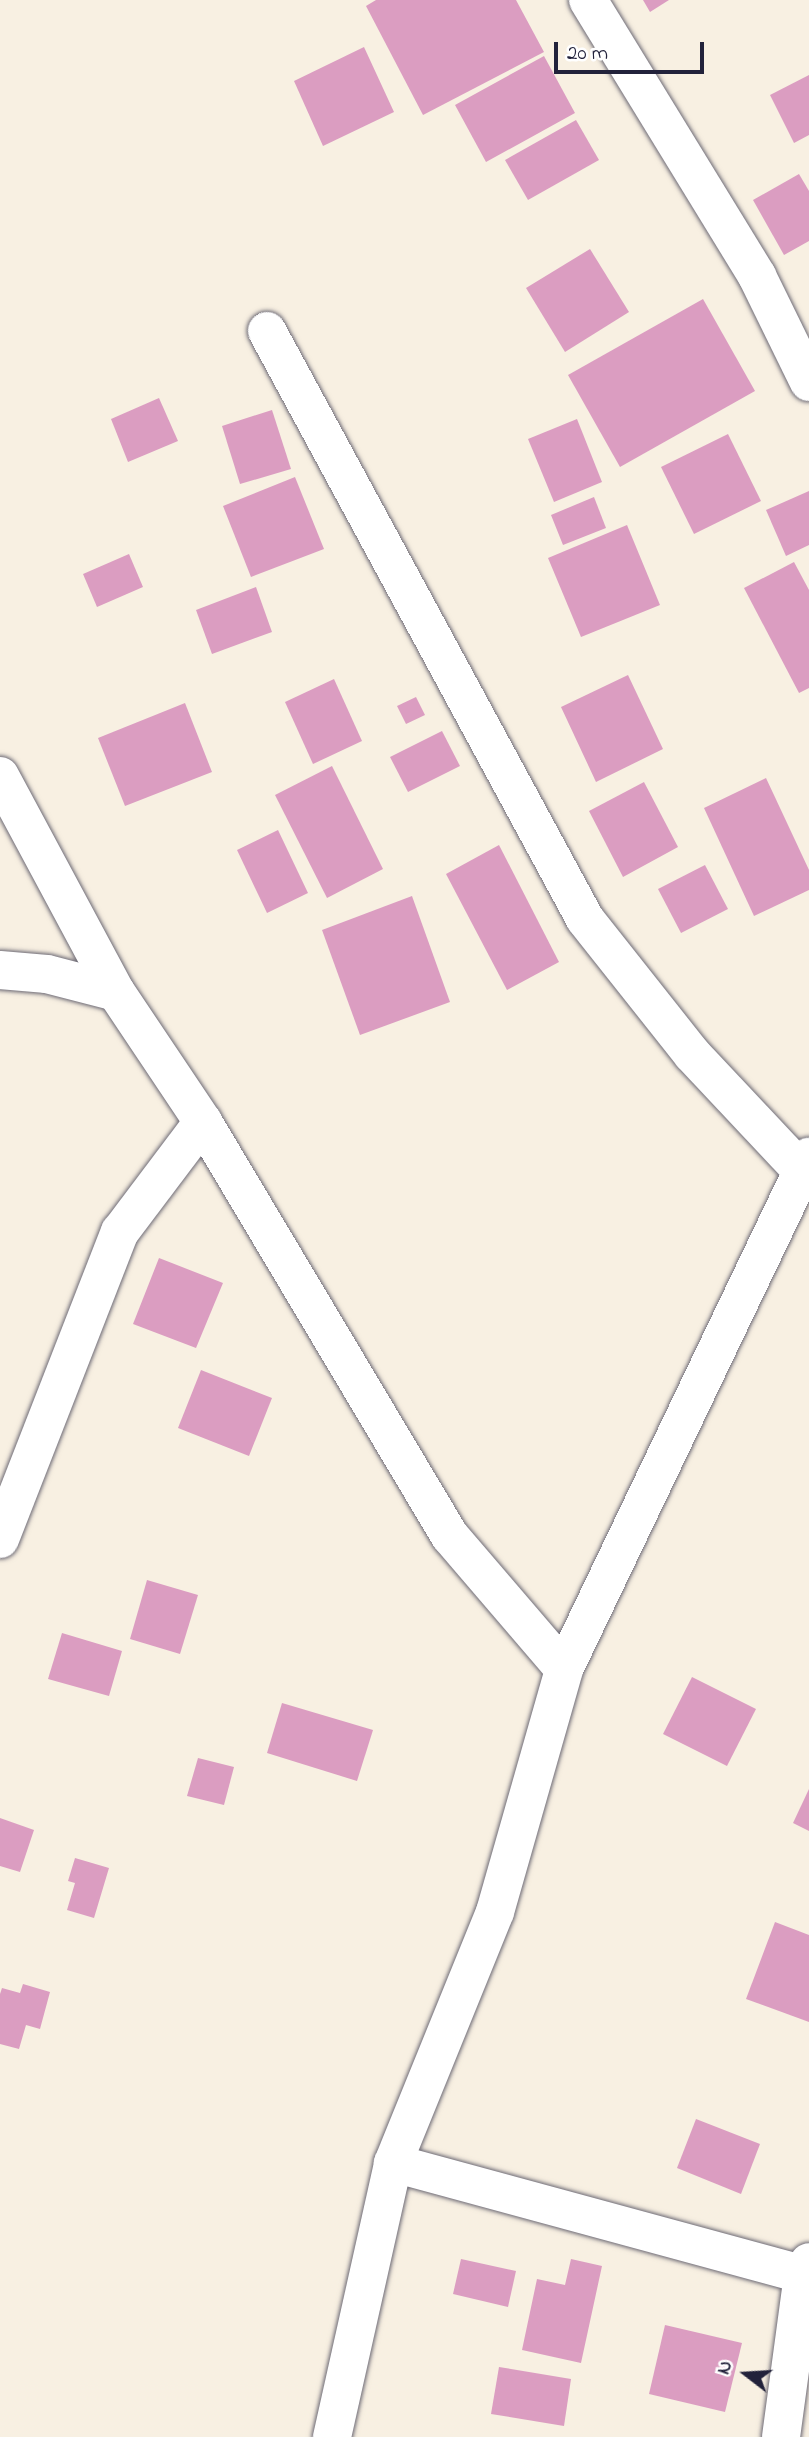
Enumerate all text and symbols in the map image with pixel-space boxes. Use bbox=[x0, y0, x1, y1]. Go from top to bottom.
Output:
scale bar bbox=[557, 28, 708, 72]
text: 20 m bbox=[567, 39, 608, 69]
north arrow bbox=[711, 2339, 781, 2409]
text: N bbox=[711, 2358, 740, 2378]

